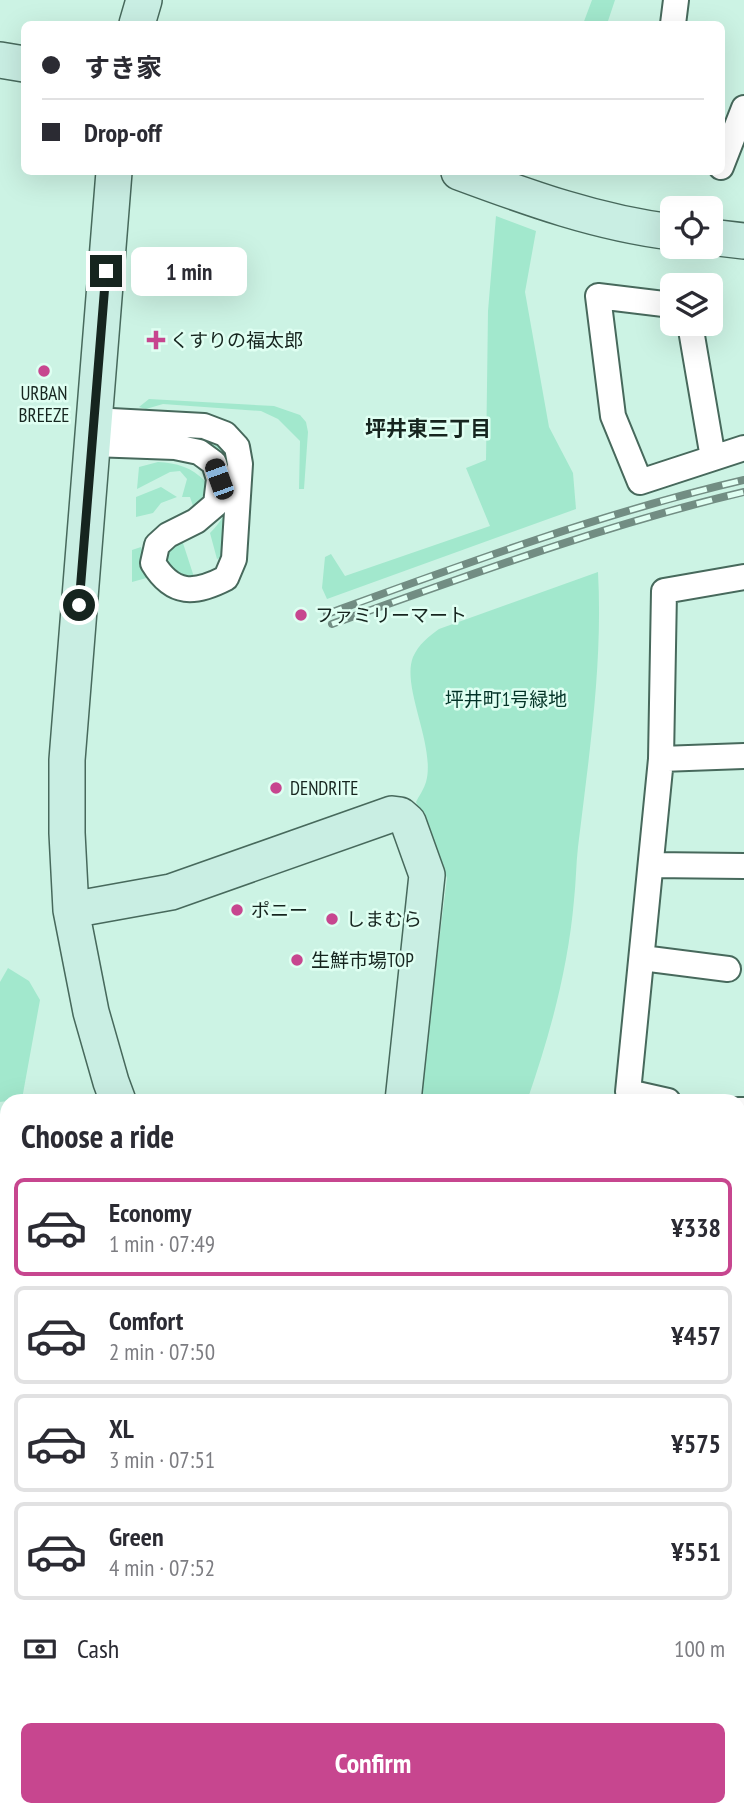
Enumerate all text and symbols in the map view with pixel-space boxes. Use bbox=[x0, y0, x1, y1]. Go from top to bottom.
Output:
text: すき家 bbox=[84, 51, 162, 84]
text: Drop-off bbox=[84, 116, 162, 149]
map controls bbox=[660, 196, 723, 336]
button: locate bbox=[660, 196, 723, 259]
callout: 1 min bbox=[130, 246, 246, 296]
route end bbox=[90, 255, 122, 287]
text: 1 min bbox=[166, 257, 212, 286]
button: layers bbox=[660, 273, 723, 336]
place label: くすりの福太郎 bbox=[170, 328, 303, 352]
marker: くすりの福太郎 bbox=[148, 332, 164, 348]
marker: URBAN BREEZE bbox=[36, 363, 52, 379]
place label: URBAN BREEZE bbox=[19, 381, 69, 427]
district label: 坪井東三丁目 bbox=[365, 415, 491, 442]
car bbox=[202, 456, 237, 502]
route start bbox=[63, 589, 95, 621]
place label: ファミリーマート bbox=[315, 603, 467, 627]
marker: ファミリーマート bbox=[293, 607, 309, 623]
park label: 坪井町1号緑地 bbox=[445, 687, 567, 711]
place label: DENDRITE bbox=[290, 776, 359, 800]
marker: DENDRITE bbox=[268, 780, 284, 796]
place label: ポニー bbox=[251, 898, 308, 922]
marker: ポニー bbox=[229, 902, 245, 918]
place label: しまむら bbox=[346, 907, 422, 931]
marker: しまむら bbox=[324, 911, 340, 927]
place label: 生鮮市場TOP bbox=[311, 948, 414, 972]
marker: 生鮮市場TOP bbox=[289, 952, 305, 968]
text: Choose a ride bbox=[21, 1115, 174, 1157]
icon: car bbox=[25, 1196, 88, 1259]
text: Economy bbox=[109, 1196, 191, 1229]
text: ¥338 bbox=[671, 1211, 721, 1244]
text: 1 min · 07:49 bbox=[109, 1229, 215, 1258]
icon: car bbox=[25, 1304, 88, 1367]
text: Comfort bbox=[109, 1304, 183, 1337]
text: ¥457 bbox=[671, 1319, 721, 1352]
text: 2 min · 07:50 bbox=[109, 1337, 215, 1366]
icon: car bbox=[25, 1412, 88, 1475]
text: XL bbox=[109, 1412, 134, 1445]
text: ¥575 bbox=[671, 1427, 721, 1460]
text: 3 min · 07:51 bbox=[109, 1445, 215, 1474]
icon: car bbox=[25, 1520, 88, 1583]
text: Green bbox=[109, 1520, 164, 1553]
text: ¥551 bbox=[671, 1535, 721, 1568]
text: 4 min · 07:52 bbox=[109, 1553, 215, 1582]
icon: cash bbox=[21, 1630, 59, 1668]
text: Cash bbox=[77, 1632, 119, 1665]
text: 100 m bbox=[674, 1634, 725, 1663]
button: Confirm bbox=[21, 1723, 725, 1803]

